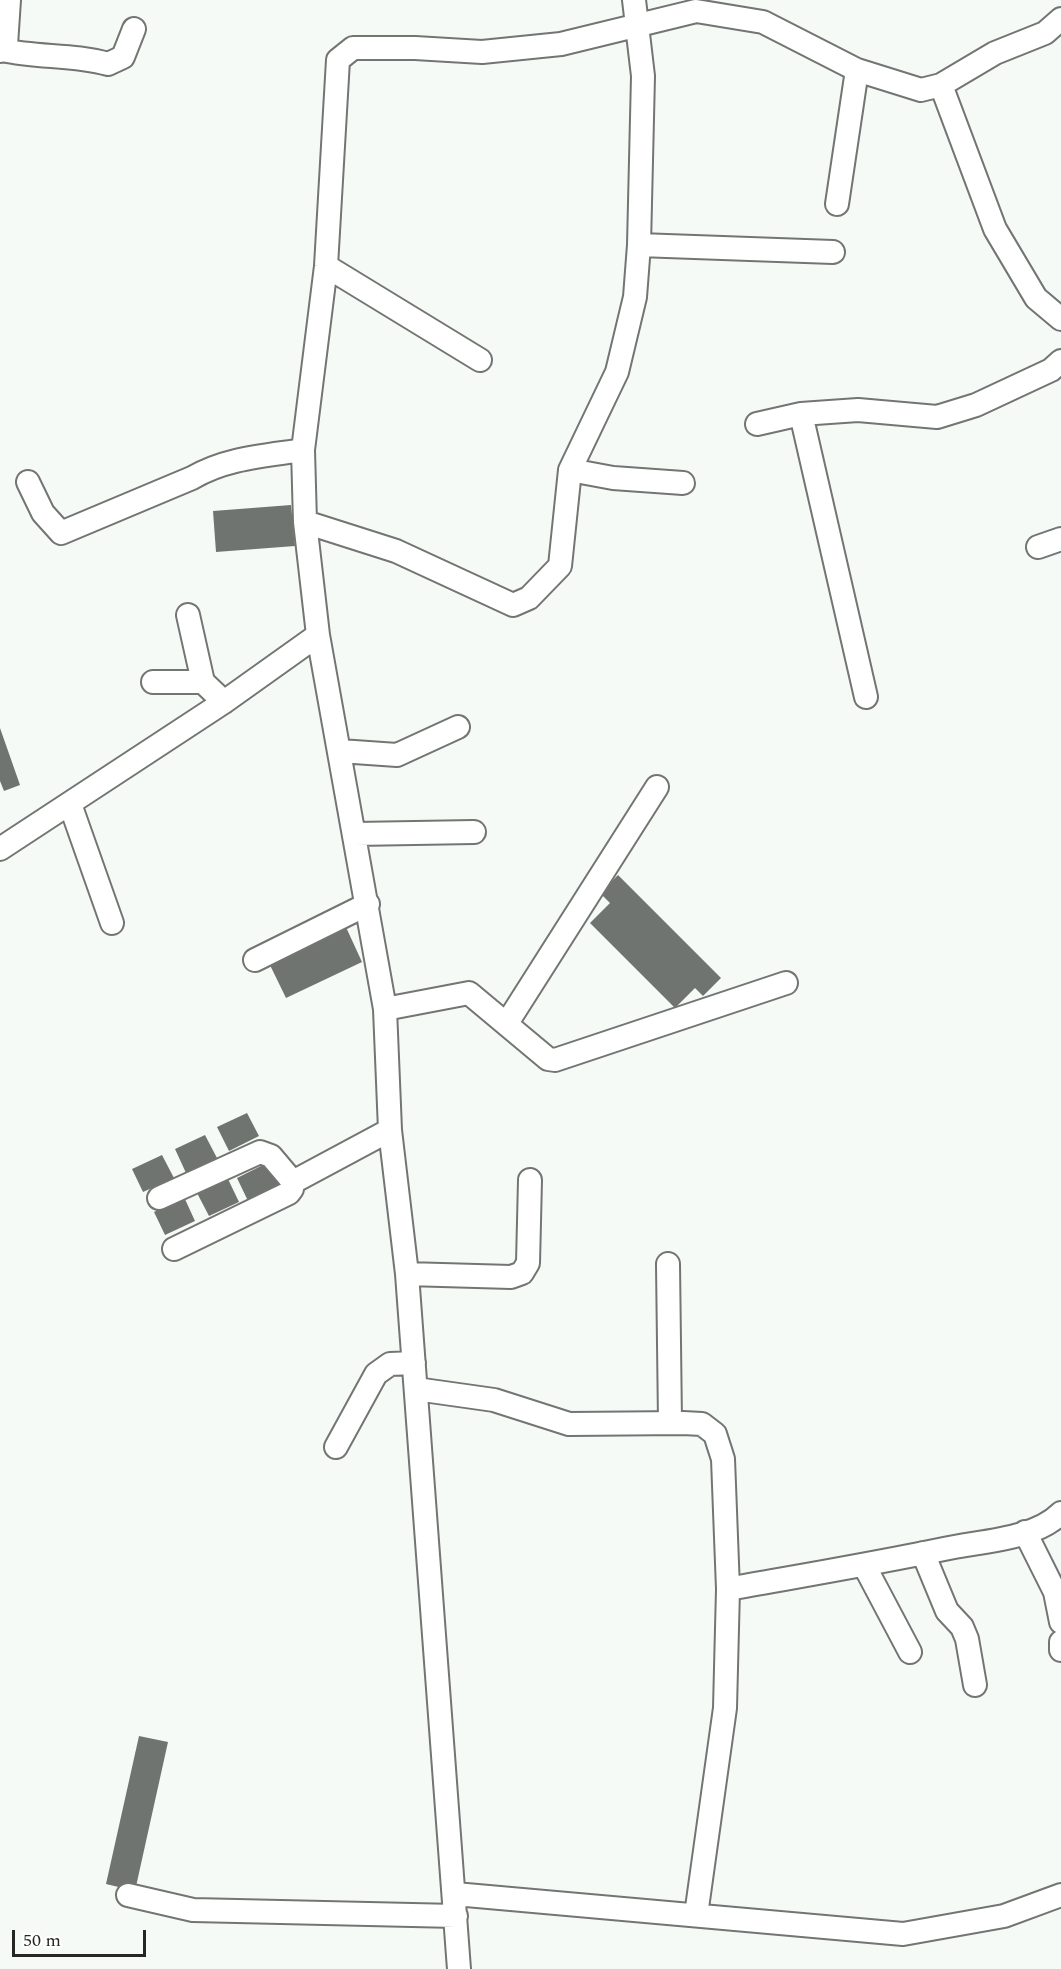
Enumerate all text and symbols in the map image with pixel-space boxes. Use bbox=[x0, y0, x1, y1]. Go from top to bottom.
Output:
scale bar bbox=[15, 1918, 148, 1956]
text: 50 m bbox=[23, 1927, 61, 1954]

